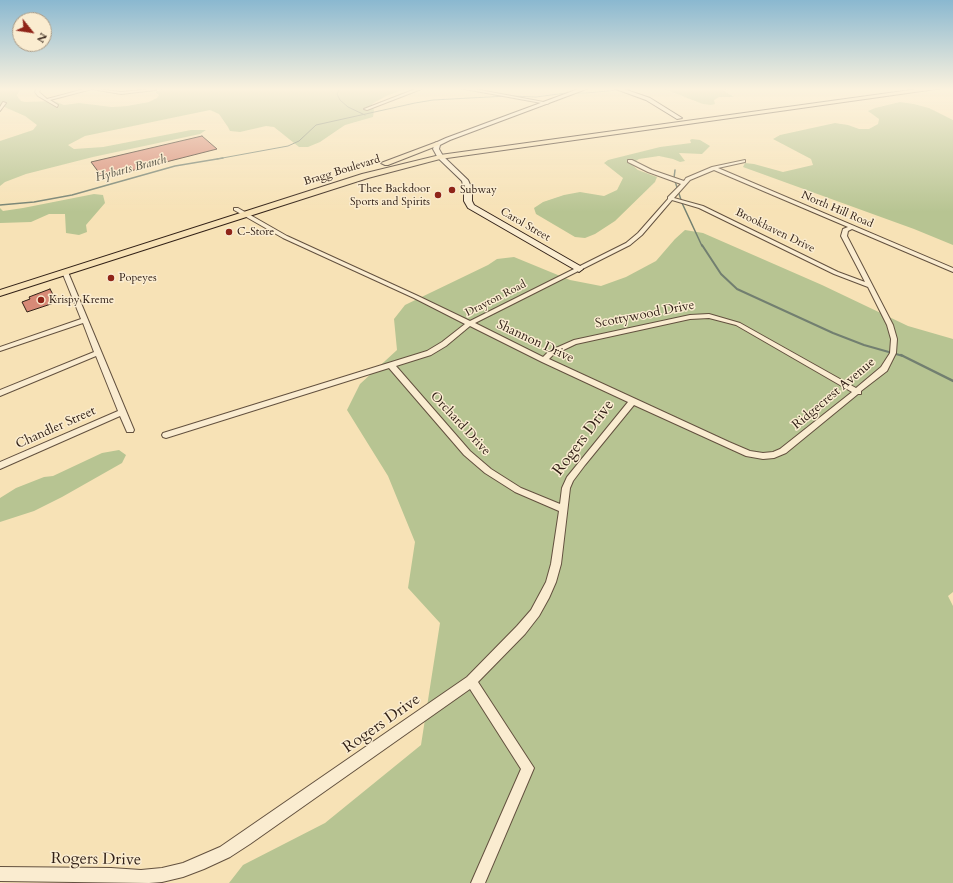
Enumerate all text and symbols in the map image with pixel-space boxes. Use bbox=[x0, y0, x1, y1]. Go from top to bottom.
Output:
north arrow bbox=[12, 12, 52, 52]
text: N bbox=[33, 30, 51, 46]
water label: Hybarts Branch bbox=[94, 153, 168, 185]
street label: Bragg Boulevard bbox=[302, 153, 382, 189]
place label: Thee Backdoor Sports and Spirits bbox=[350, 182, 430, 208]
place label: Subway bbox=[460, 183, 497, 197]
marker: Subway bbox=[447, 185, 457, 195]
street label: North Hill Road bbox=[799, 189, 875, 231]
marker: Thee Backdoor Sports and Spirits bbox=[433, 190, 443, 200]
street label: Carol Street bbox=[498, 205, 552, 245]
street label: Brookhaven Drive bbox=[733, 206, 817, 256]
place label: C-Store bbox=[237, 225, 274, 239]
marker: C-Store bbox=[224, 227, 234, 237]
place label: Popeyes bbox=[119, 271, 157, 285]
marker: Popeyes bbox=[106, 273, 116, 283]
street label: Drayton Road bbox=[463, 278, 529, 320]
place label: Krispy Kreme bbox=[49, 293, 114, 307]
marker: Krispy Kreme bbox=[36, 295, 46, 305]
street label: Scottywood Drive bbox=[594, 298, 696, 332]
street label: Shannon Drive bbox=[494, 317, 576, 367]
street label: Ridgecrest Avenue bbox=[789, 355, 879, 433]
street label: Orchard Drive bbox=[427, 389, 493, 459]
street label: Rogers Drive bbox=[549, 396, 619, 480]
street label: Chandler Street bbox=[14, 403, 98, 453]
street label: Rogers Drive bbox=[340, 690, 424, 758]
street label: Rogers Drive bbox=[51, 850, 141, 870]

